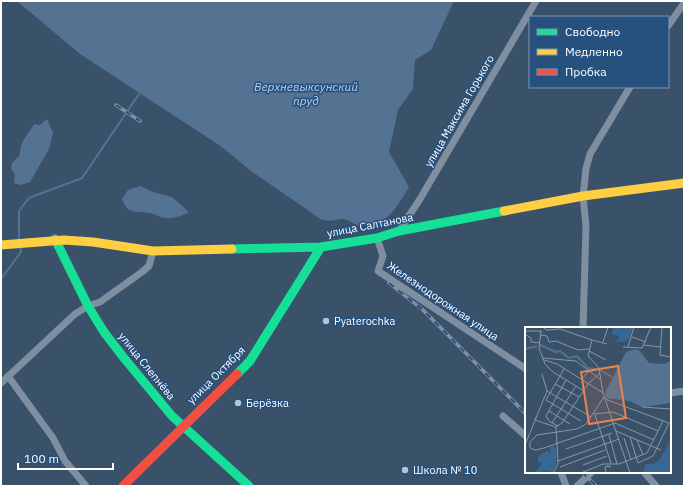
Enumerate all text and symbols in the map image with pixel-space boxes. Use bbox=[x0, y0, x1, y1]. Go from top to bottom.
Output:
legend bbox=[529, 16, 669, 88]
text: Свободно bbox=[565, 24, 621, 39]
text: Медленно bbox=[565, 44, 623, 59]
street label: улица Максима Горького bbox=[421, 52, 497, 170]
text: Пробка bbox=[565, 64, 607, 79]
water label: Верхневыксунский пруд bbox=[254, 79, 358, 108]
street label: улица Салтанова bbox=[326, 210, 414, 240]
street label: Железнодорожная улица bbox=[384, 258, 502, 344]
place label: Pyaterochka bbox=[334, 314, 395, 328]
marker: Pyaterochka bbox=[321, 316, 331, 326]
inset map bbox=[525, 327, 671, 473]
street label: улица Слепнёва bbox=[115, 329, 179, 403]
street label: улица Октября bbox=[184, 343, 248, 407]
place label: Берёзка bbox=[246, 396, 289, 410]
marker: Берёзка bbox=[233, 398, 243, 408]
scale bar bbox=[18, 445, 113, 471]
text: 100 m bbox=[24, 451, 59, 466]
place label: Школа № 10 bbox=[413, 463, 477, 477]
marker: Школа № 10 bbox=[400, 465, 410, 475]

